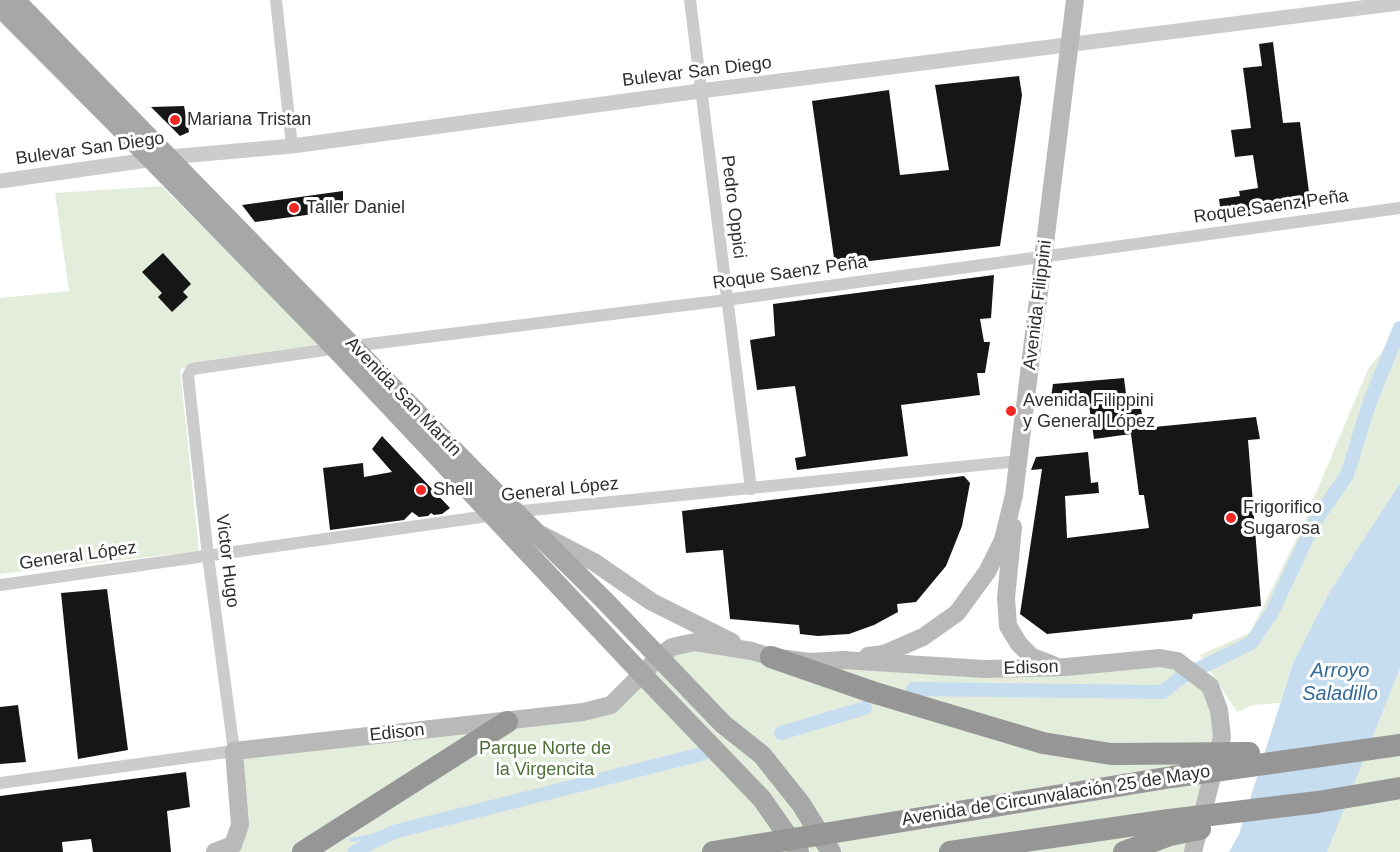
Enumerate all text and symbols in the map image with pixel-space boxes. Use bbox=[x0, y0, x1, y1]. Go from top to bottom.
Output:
street label: Bulevar San Diego bbox=[621, 52, 773, 92]
place label: Mariana Tristan bbox=[187, 109, 311, 131]
marker: Mariana Tristan bbox=[168, 113, 182, 127]
street label: Bulevar San Diego bbox=[14, 128, 166, 170]
street label: Pedro Oppici bbox=[716, 154, 750, 260]
street label: Roque Saenz Peña bbox=[1192, 185, 1350, 229]
place label: Taller Daniel bbox=[306, 197, 405, 219]
marker: Taller Daniel bbox=[287, 201, 301, 215]
street label: Avenida Filippini bbox=[1019, 239, 1057, 371]
street label: Roque Saenz Peña bbox=[711, 251, 869, 295]
street label: Avenida San Martín bbox=[340, 333, 466, 461]
place label: Avenida Filippini y General López bbox=[1023, 390, 1155, 432]
marker: Avenida Filippini y General López bbox=[1004, 404, 1018, 418]
street label: General López bbox=[500, 473, 620, 507]
place label: Shell bbox=[433, 479, 473, 501]
marker: Shell bbox=[414, 483, 428, 497]
place label: Frigorifico Sugarosa bbox=[1243, 497, 1322, 540]
marker: Frigorifico Sugarosa bbox=[1224, 511, 1238, 525]
street label: Victor Hugo bbox=[211, 513, 243, 609]
street label: General López bbox=[18, 537, 138, 575]
street label: Edison bbox=[1003, 656, 1059, 680]
water label: Arroyo Saladillo bbox=[1302, 659, 1378, 706]
street label: Edison bbox=[369, 719, 425, 747]
park label: Parque Norte de la Virgencita bbox=[479, 738, 611, 780]
street label: Avenida de Circunvalación 25 de Mayo bbox=[900, 761, 1212, 831]

